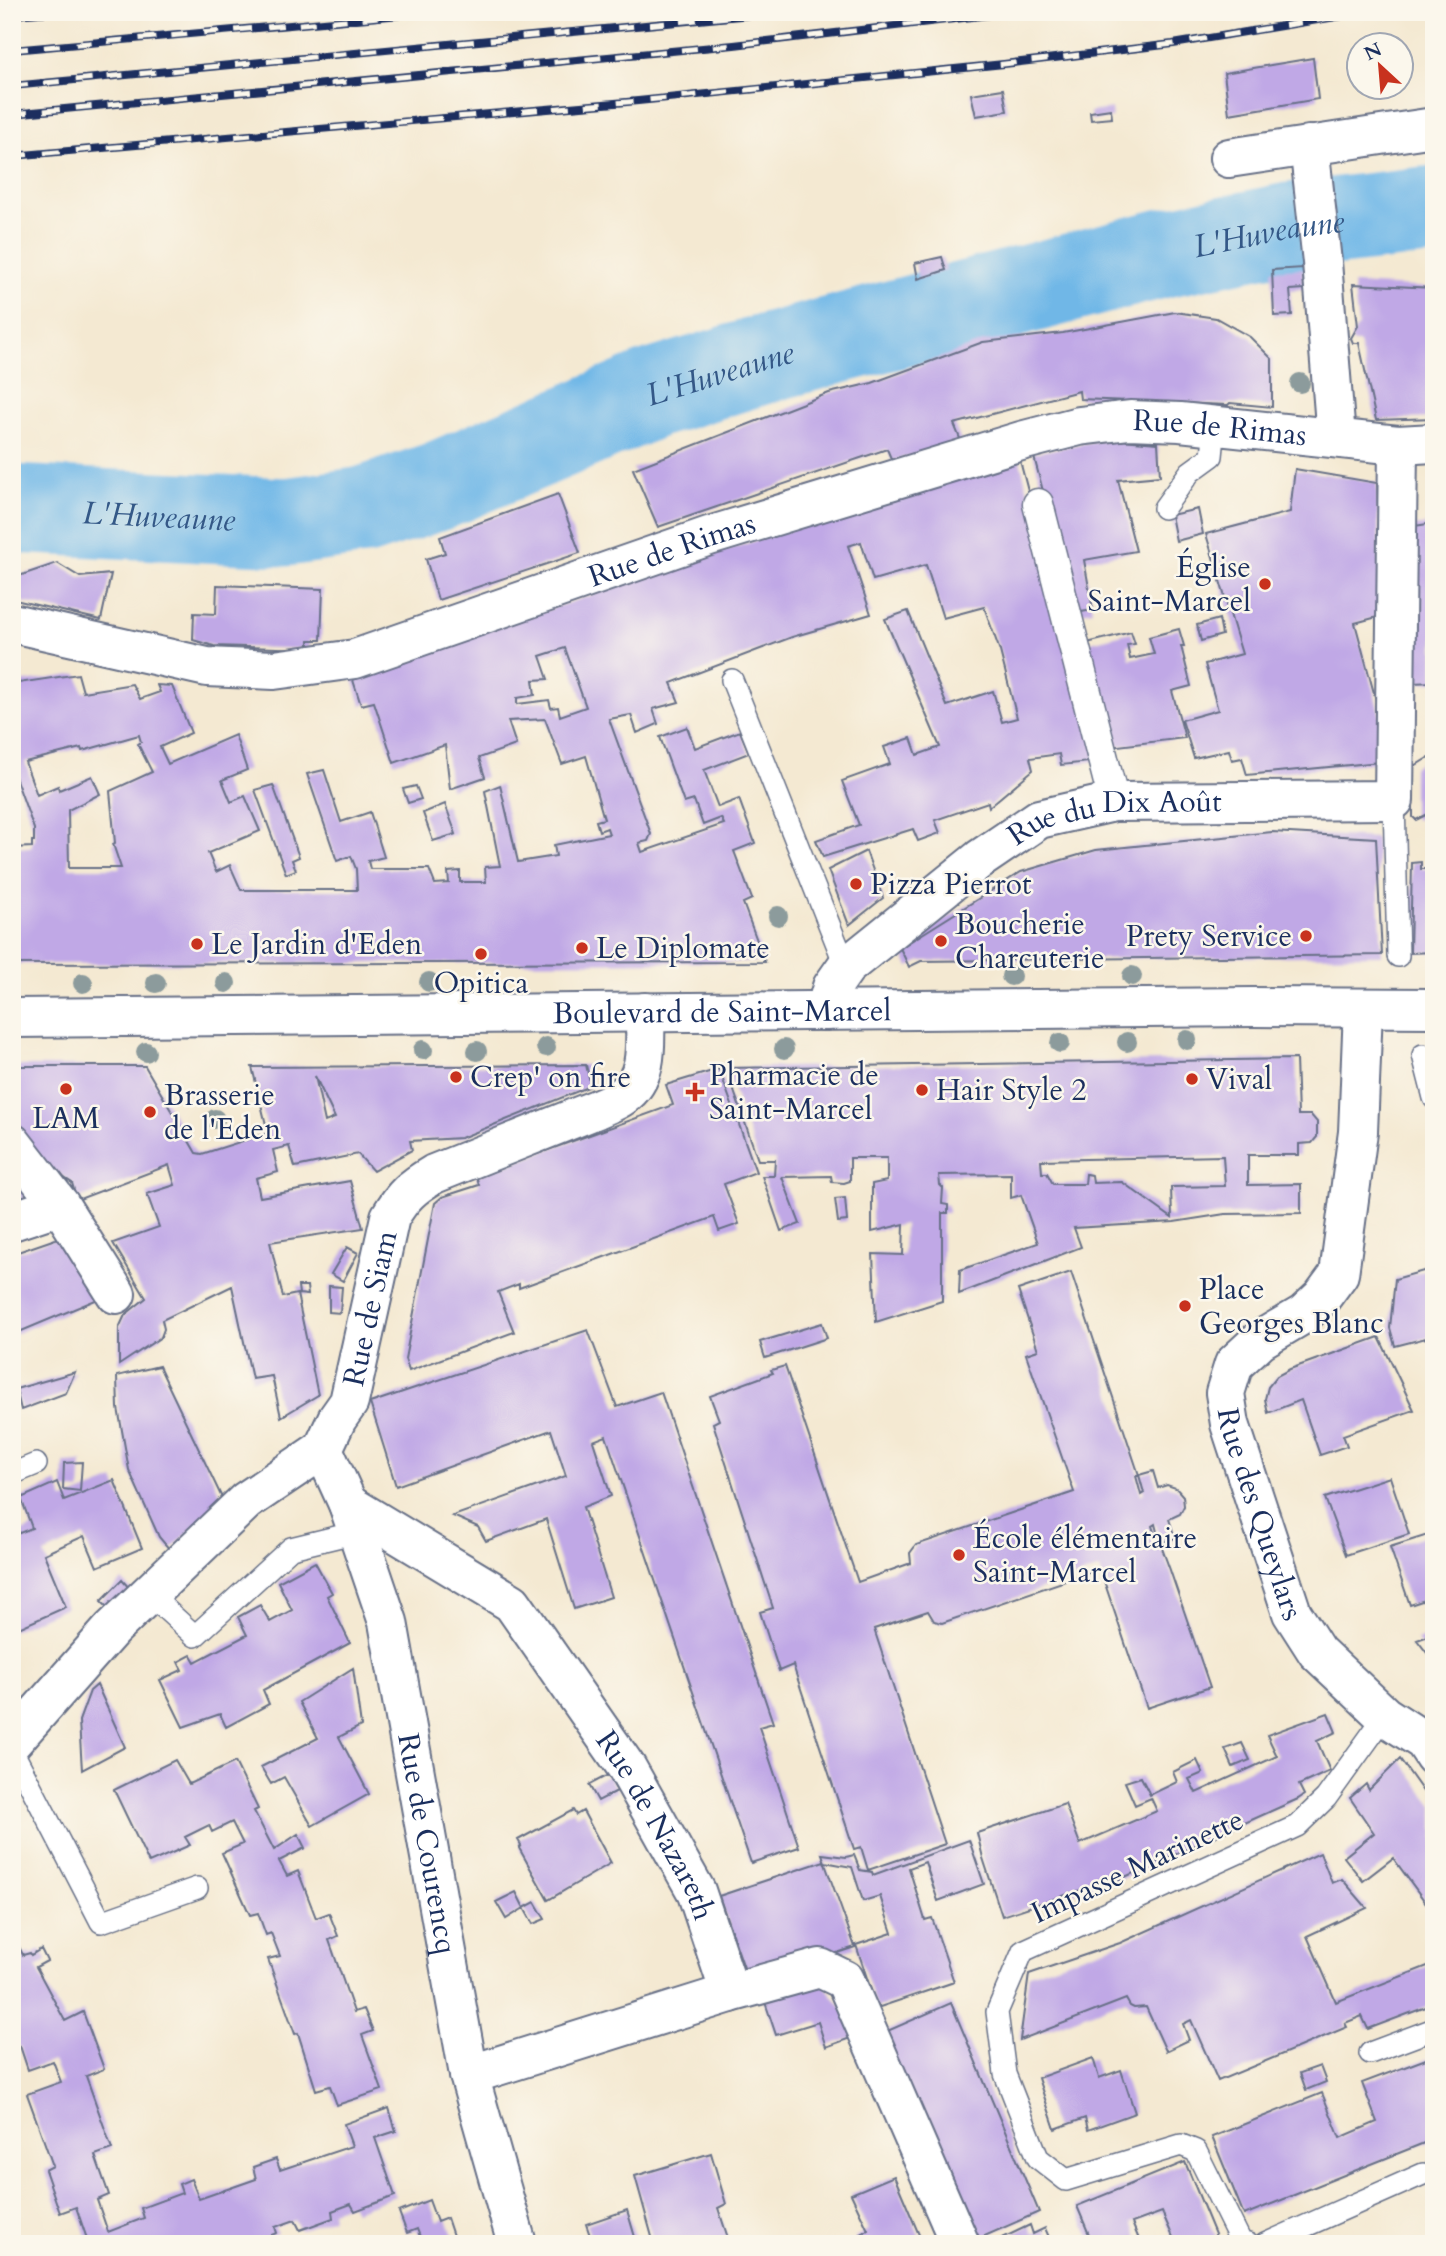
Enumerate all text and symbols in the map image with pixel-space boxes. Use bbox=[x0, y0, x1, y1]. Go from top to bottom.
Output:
north arrow bbox=[1344, 32, 1414, 102]
text: N bbox=[1360, 36, 1387, 67]
water label: L'Huveaune bbox=[1189, 200, 1347, 269]
water label: L'Huveaune bbox=[641, 331, 799, 418]
street label: Rue de Rimas bbox=[1132, 400, 1309, 456]
water label: L'Huveaune bbox=[81, 491, 237, 543]
street label: Rue de Rimas bbox=[583, 503, 761, 597]
place label: Église Saint-Marcel bbox=[1088, 547, 1251, 622]
marker: Église Saint-Marcel bbox=[1257, 576, 1273, 592]
street label: Rue du Dix Août bbox=[1000, 781, 1222, 856]
place label: Pizza Pierrot bbox=[870, 864, 1032, 905]
marker: Pizza Pierrot bbox=[848, 876, 864, 892]
place label: Boucherie Charcuterie bbox=[955, 904, 1105, 979]
place label: Prety Service bbox=[1126, 916, 1292, 957]
place label: Le Jardin d'Eden bbox=[211, 924, 422, 965]
place label: Le Diplomate bbox=[596, 928, 770, 969]
marker: Prety Service bbox=[1298, 928, 1314, 944]
marker: Boucherie Charcuterie bbox=[933, 933, 949, 949]
marker: Le Jardin d'Eden bbox=[189, 936, 205, 952]
marker: Le Diplomate bbox=[574, 940, 590, 956]
marker: Opitica bbox=[473, 946, 489, 962]
place label: Opitica bbox=[434, 963, 528, 1004]
street label: Boulevard de Saint-Marcel bbox=[552, 990, 892, 1034]
place label: Pharmacie de Saint-Marcel bbox=[709, 1055, 879, 1130]
place label: Crep' on fire bbox=[470, 1057, 631, 1098]
place label: Vival bbox=[1206, 1059, 1273, 1100]
marker: Crep' on fire bbox=[448, 1069, 464, 1085]
place label: Hair Style 2 bbox=[936, 1070, 1087, 1111]
marker: Vival bbox=[1184, 1071, 1200, 1087]
place label: Brasserie de l'Eden bbox=[164, 1075, 281, 1150]
marker: LAM bbox=[58, 1081, 74, 1097]
marker: Hair Style 2 bbox=[914, 1082, 930, 1098]
marker: Pharmacie de Saint-Marcel bbox=[687, 1084, 703, 1100]
place label: LAM bbox=[32, 1098, 100, 1139]
marker: Brasserie de l'Eden bbox=[142, 1104, 158, 1120]
street label: Rue de Siam bbox=[333, 1226, 408, 1390]
place label: Place Georges Blanc bbox=[1199, 1269, 1384, 1344]
marker: Place Georges Blanc bbox=[1177, 1298, 1193, 1314]
street label: Rue des Queylars bbox=[1207, 1405, 1312, 1629]
place label: École élémentaire Saint-Marcel bbox=[973, 1518, 1197, 1593]
marker: École élémentaire Saint-Marcel bbox=[951, 1547, 967, 1563]
street label: Rue de Nazareth bbox=[586, 1722, 724, 1926]
street label: Rue de Courencq bbox=[387, 1730, 467, 1957]
street label: Impasse Marinette bbox=[1024, 1799, 1250, 1934]

